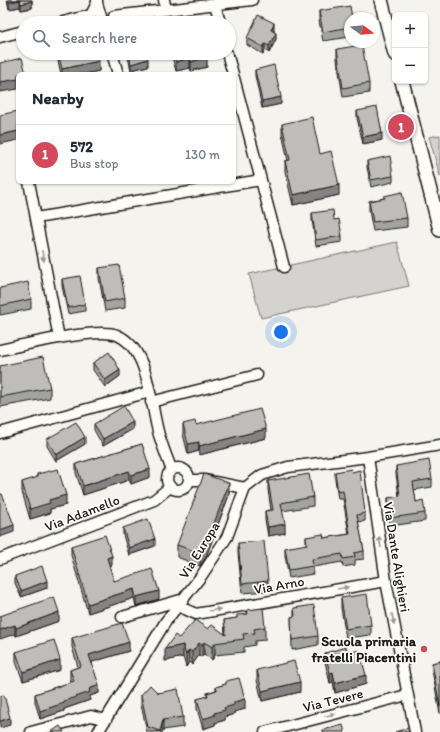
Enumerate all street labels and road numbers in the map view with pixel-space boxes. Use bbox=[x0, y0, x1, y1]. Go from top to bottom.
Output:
street label: Via Adamello bbox=[42, 491, 122, 536]
street label: Via Dante Alighieri bbox=[379, 501, 414, 613]
street label: Via Europa bbox=[175, 519, 224, 582]
street label: Via Arno bbox=[253, 573, 306, 598]
street label: Via Tevere bbox=[301, 685, 365, 716]

